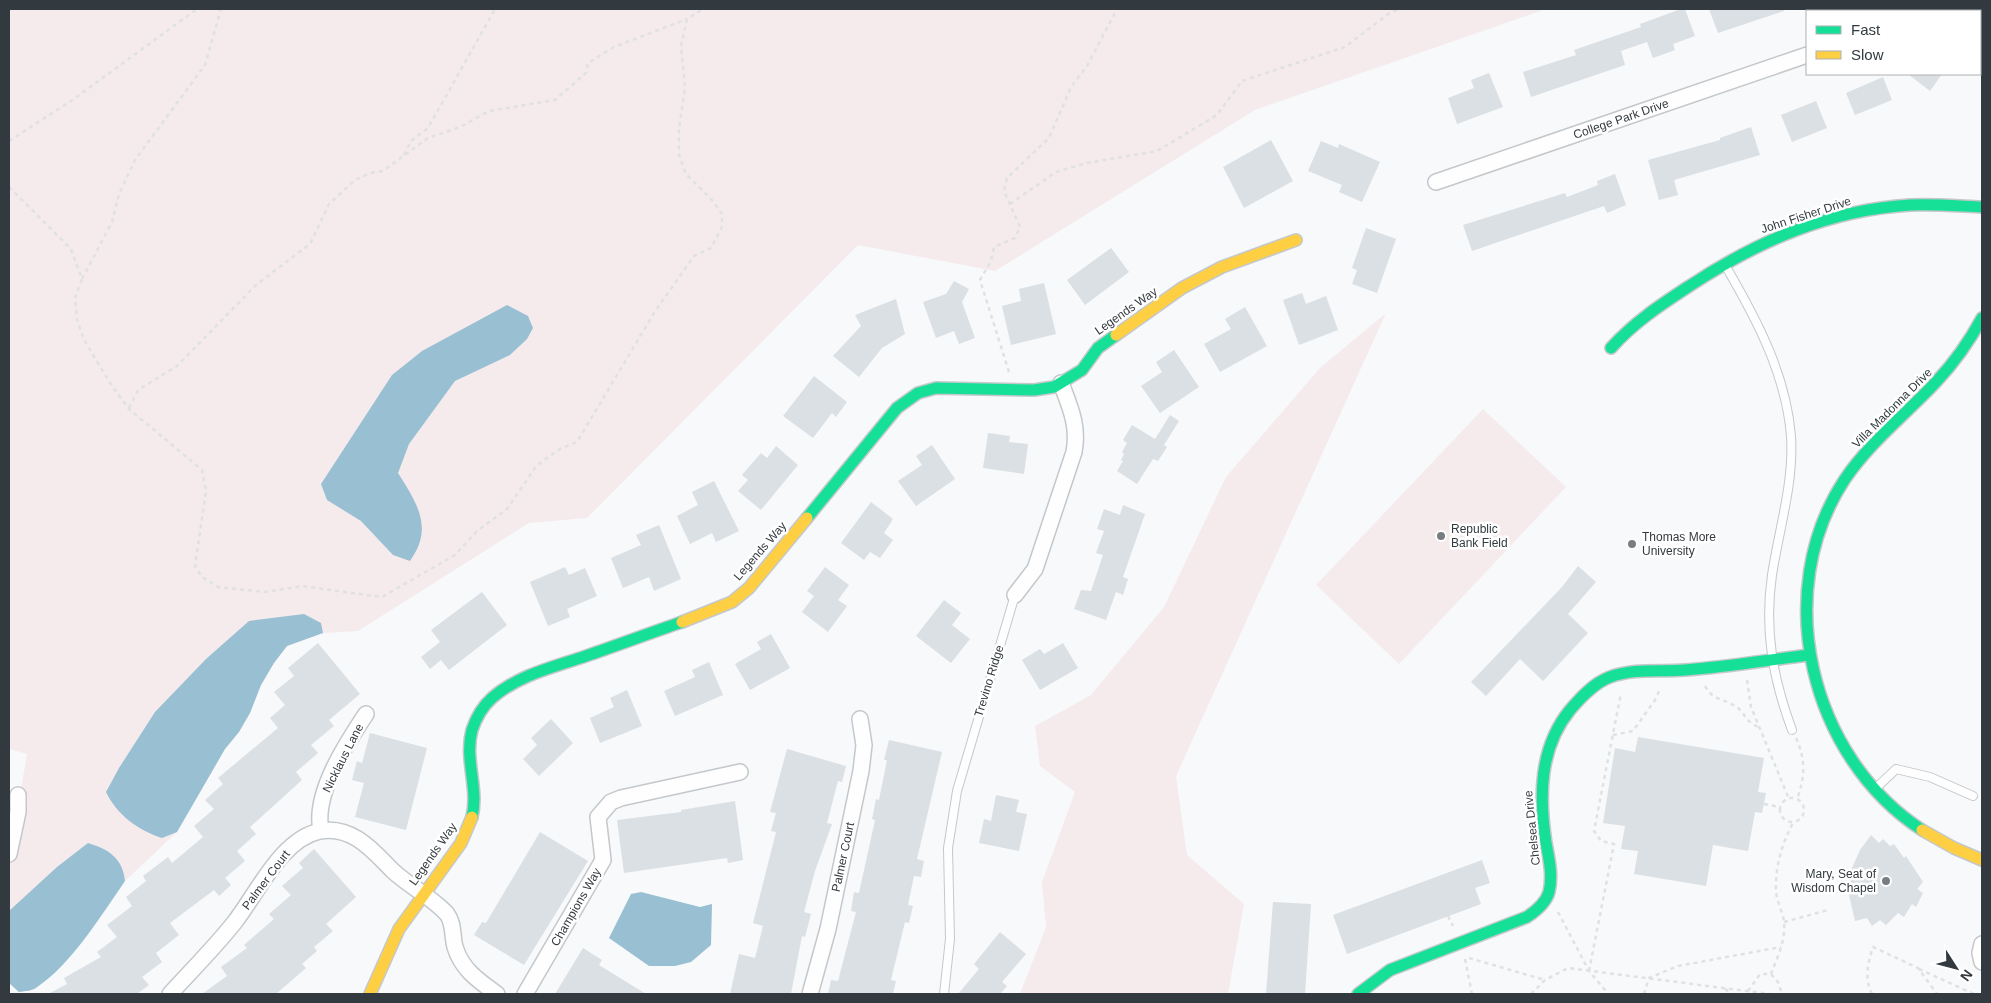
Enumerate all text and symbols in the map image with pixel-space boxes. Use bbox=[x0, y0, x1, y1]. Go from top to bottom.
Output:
legend bbox=[1806, 10, 1981, 75]
text: Fast bbox=[1851, 21, 1881, 38]
text: Slow bbox=[1851, 46, 1884, 63]
street label: College Park Drive bbox=[1571, 96, 1671, 142]
street label: John Fisher Drive bbox=[1759, 194, 1853, 236]
street label: Legends Way bbox=[1092, 284, 1160, 338]
street label: Villa Madonna Drive bbox=[1849, 365, 1935, 451]
street label: Legends Way bbox=[731, 519, 789, 583]
place label: Republic Bank Field bbox=[1451, 522, 1508, 550]
marker: Republic Bank Field bbox=[1435, 530, 1447, 542]
place label: Thomas More University bbox=[1642, 530, 1716, 558]
marker: Thomas More University bbox=[1626, 538, 1638, 550]
street label: Trevino Ridge bbox=[971, 643, 1007, 719]
street label: Nicklaus Lane bbox=[320, 721, 366, 795]
street label: Chelsea Drive bbox=[1521, 789, 1543, 866]
street label: Legends Way bbox=[406, 820, 460, 888]
street label: Palmer Court bbox=[829, 820, 857, 893]
street label: Palmer Court bbox=[239, 847, 293, 912]
street label: Champions Way bbox=[548, 866, 604, 948]
place label: Mary, Seat of Wisdom Chapel bbox=[1791, 867, 1877, 895]
marker: Mary, Seat of Wisdom Chapel bbox=[1880, 875, 1892, 887]
north arrow bbox=[1931, 943, 1981, 993]
text: N bbox=[1957, 967, 1976, 984]

